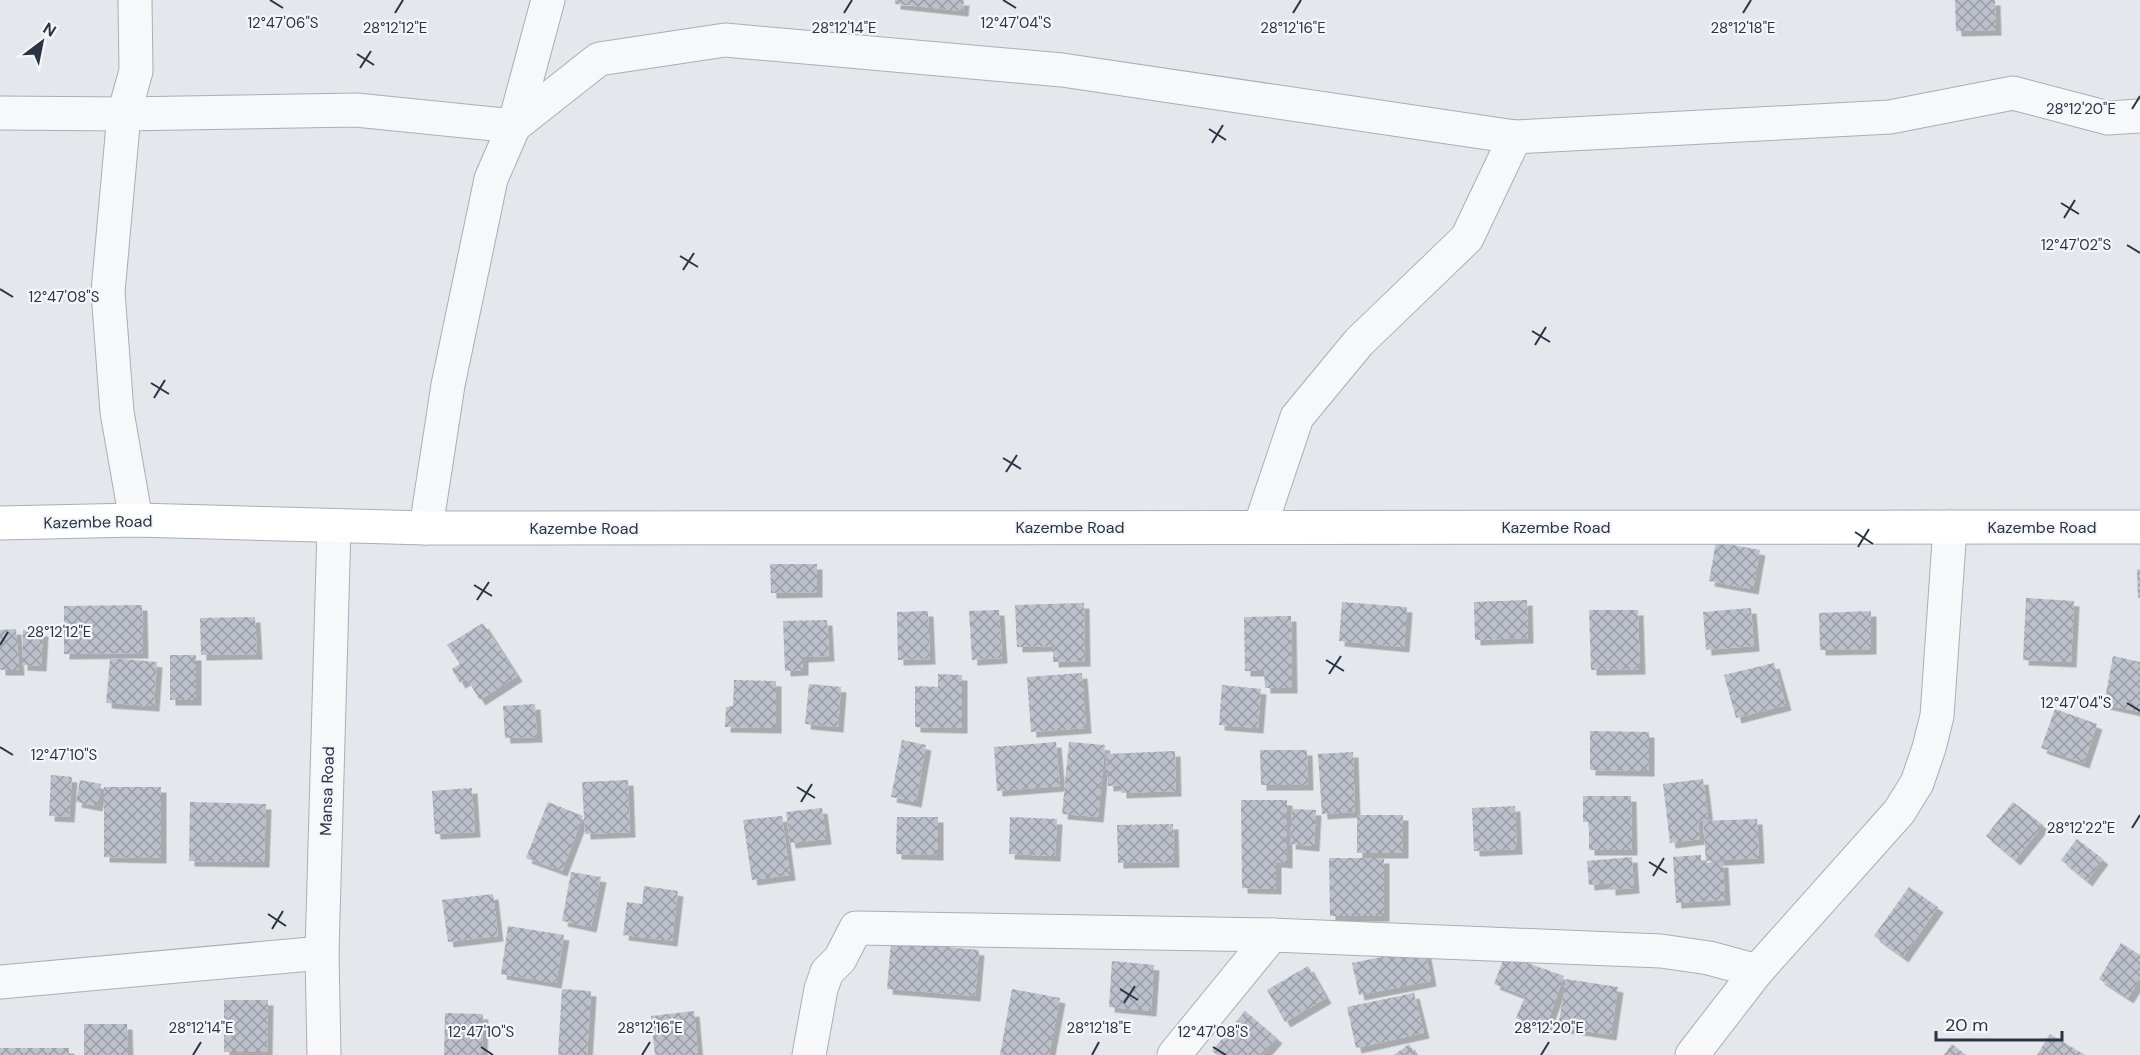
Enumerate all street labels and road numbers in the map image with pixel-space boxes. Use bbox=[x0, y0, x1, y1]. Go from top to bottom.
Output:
street label: Kazembe Road bbox=[43, 511, 153, 533]
street label: Kazembe Road bbox=[1016, 517, 1124, 538]
street label: Kazembe Road bbox=[1502, 517, 1610, 538]
street label: Kazembe Road bbox=[1988, 517, 2096, 538]
street label: Kazembe Road bbox=[530, 518, 638, 539]
street label: Mansa Road bbox=[315, 746, 339, 836]

